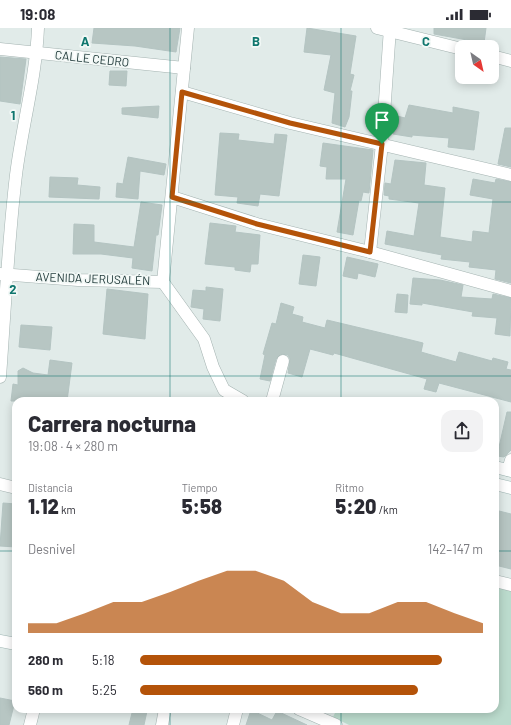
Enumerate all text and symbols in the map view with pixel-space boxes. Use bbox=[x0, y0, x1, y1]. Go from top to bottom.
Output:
text: 19:08 bbox=[20, 5, 55, 23]
text: A bbox=[81, 33, 90, 49]
text: B bbox=[252, 33, 260, 49]
text: C bbox=[422, 33, 430, 49]
north arrow bbox=[455, 40, 499, 84]
map controls bbox=[455, 40, 499, 84]
street label: CALLE CEDRO bbox=[54, 47, 130, 69]
pin bbox=[365, 103, 399, 144]
text: 1 bbox=[11, 107, 15, 123]
icon: arrive bbox=[371, 109, 393, 131]
street label: AVENIDA JERUSALÉN bbox=[35, 269, 151, 287]
text: 2 bbox=[9, 281, 17, 297]
text: Carrera nocturna bbox=[28, 410, 196, 436]
button: share bbox=[441, 410, 483, 452]
text: 19:08 · 4 × 280 m bbox=[28, 438, 118, 454]
text: Distancia bbox=[28, 481, 73, 494]
text: Tiempo bbox=[182, 481, 218, 494]
text: Ritmo bbox=[335, 481, 364, 494]
text: 1.12 bbox=[28, 494, 59, 518]
text: 5:58 bbox=[182, 494, 222, 518]
text: 5:20 bbox=[335, 494, 377, 518]
text: km bbox=[59, 503, 76, 516]
text: /km bbox=[377, 503, 398, 516]
text: Desnivel bbox=[28, 541, 75, 557]
text: 142–147 m bbox=[428, 541, 483, 557]
text: 280 m bbox=[28, 652, 63, 668]
text: 5:18 bbox=[92, 652, 114, 668]
text: 560 m bbox=[28, 682, 63, 698]
text: 5:25 bbox=[92, 682, 117, 698]

